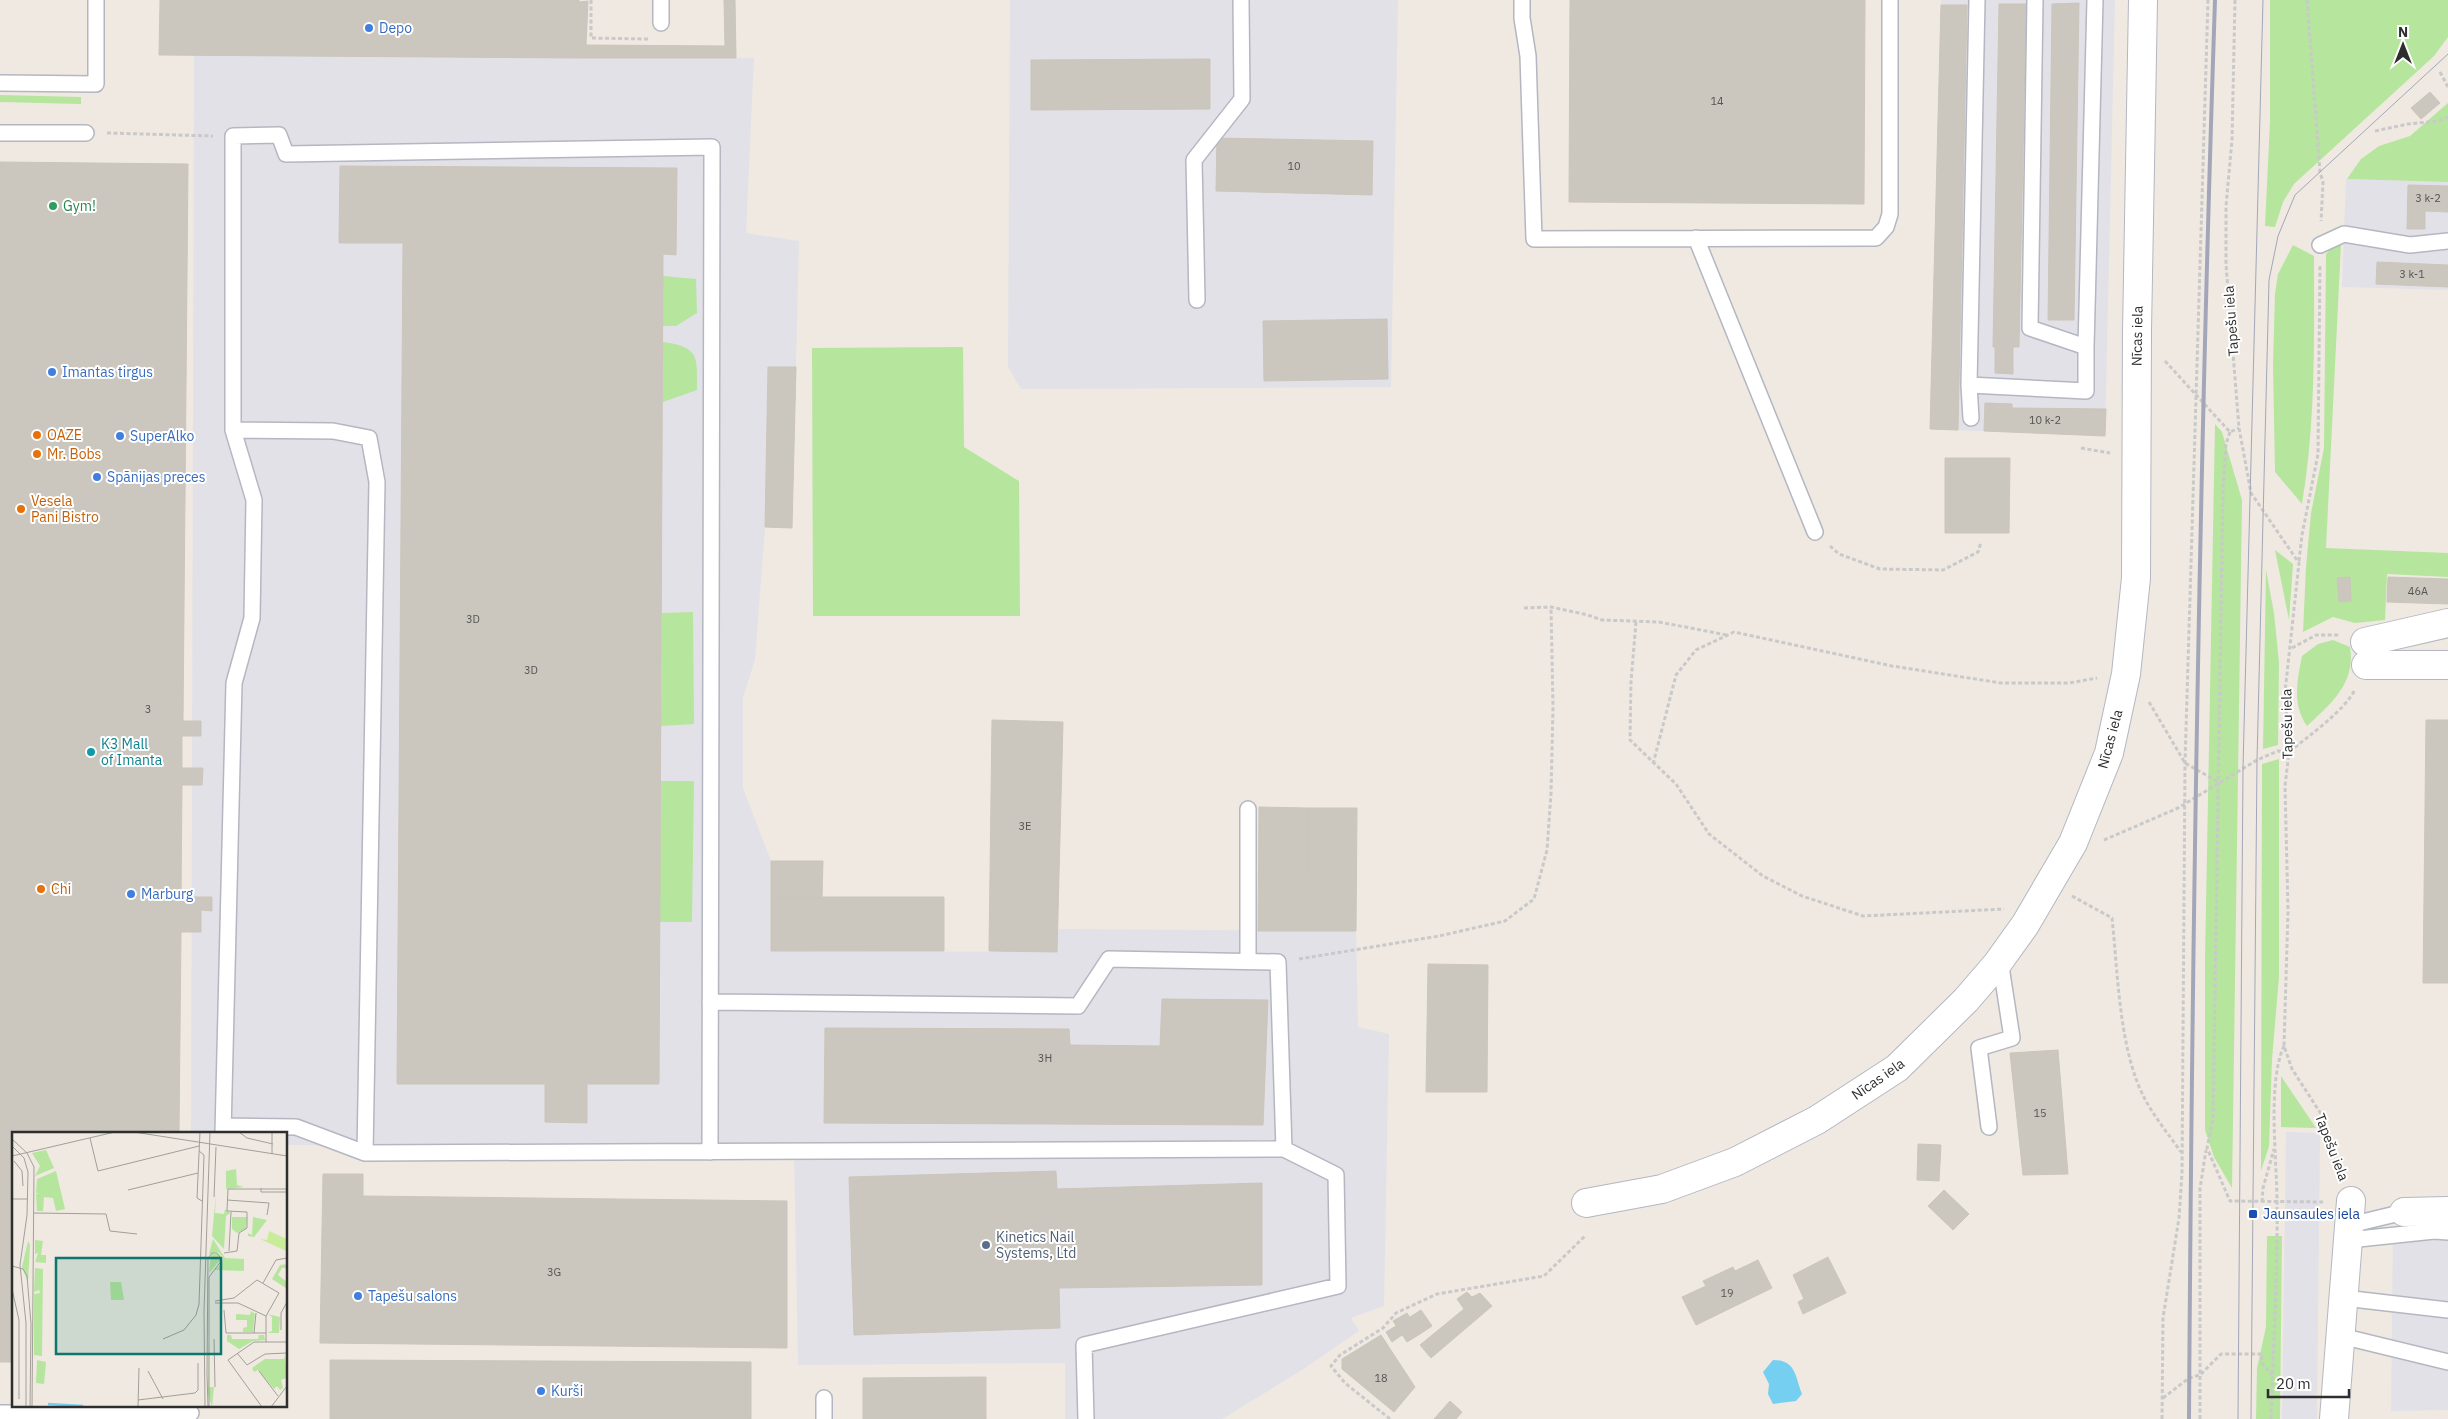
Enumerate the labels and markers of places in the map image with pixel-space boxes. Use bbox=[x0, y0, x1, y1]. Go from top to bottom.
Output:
place label: Depo bbox=[379, 19, 412, 37]
marker: Depo bbox=[363, 22, 375, 34]
place label: Gym! bbox=[63, 197, 96, 215]
marker: Gym! bbox=[47, 200, 59, 212]
place label: Imantas tirgus bbox=[62, 363, 153, 381]
marker: Imantas tirgus bbox=[46, 366, 58, 378]
place label: OAZE bbox=[47, 426, 82, 444]
place label: SuperAlko bbox=[130, 427, 195, 445]
marker: OAZE bbox=[31, 429, 43, 441]
marker: SuperAlko bbox=[114, 430, 126, 442]
place label: Mr. Bobs bbox=[47, 445, 102, 463]
marker: Mr. Bobs bbox=[31, 448, 43, 460]
place label: Spānijas preces bbox=[107, 468, 206, 486]
marker: Spānijas preces bbox=[91, 471, 103, 483]
place label: Vesela Pani Bistro bbox=[31, 492, 99, 526]
marker: Vesela Pani Bistro bbox=[15, 503, 27, 515]
place label: K3 Mall of Imanta bbox=[101, 735, 163, 769]
marker: K3 Mall of Imanta bbox=[85, 746, 97, 758]
place label: Chi bbox=[51, 880, 71, 898]
marker: Chi bbox=[35, 883, 47, 895]
place label: Marburg bbox=[141, 885, 194, 903]
marker: Marburg bbox=[125, 888, 137, 900]
place label: Jaunsaules iela bbox=[2263, 1205, 2360, 1223]
marker: Jaunsaules iela bbox=[2247, 1208, 2259, 1220]
place label: Kinetics Nail Systems, Ltd bbox=[996, 1228, 1076, 1262]
marker: Kinetics Nail Systems, Ltd bbox=[980, 1239, 992, 1251]
place label: Tapešu salons bbox=[368, 1287, 457, 1305]
marker: Tapešu salons bbox=[352, 1290, 364, 1302]
place label: Kurši bbox=[551, 1382, 583, 1400]
marker: Kurši bbox=[535, 1385, 547, 1397]

